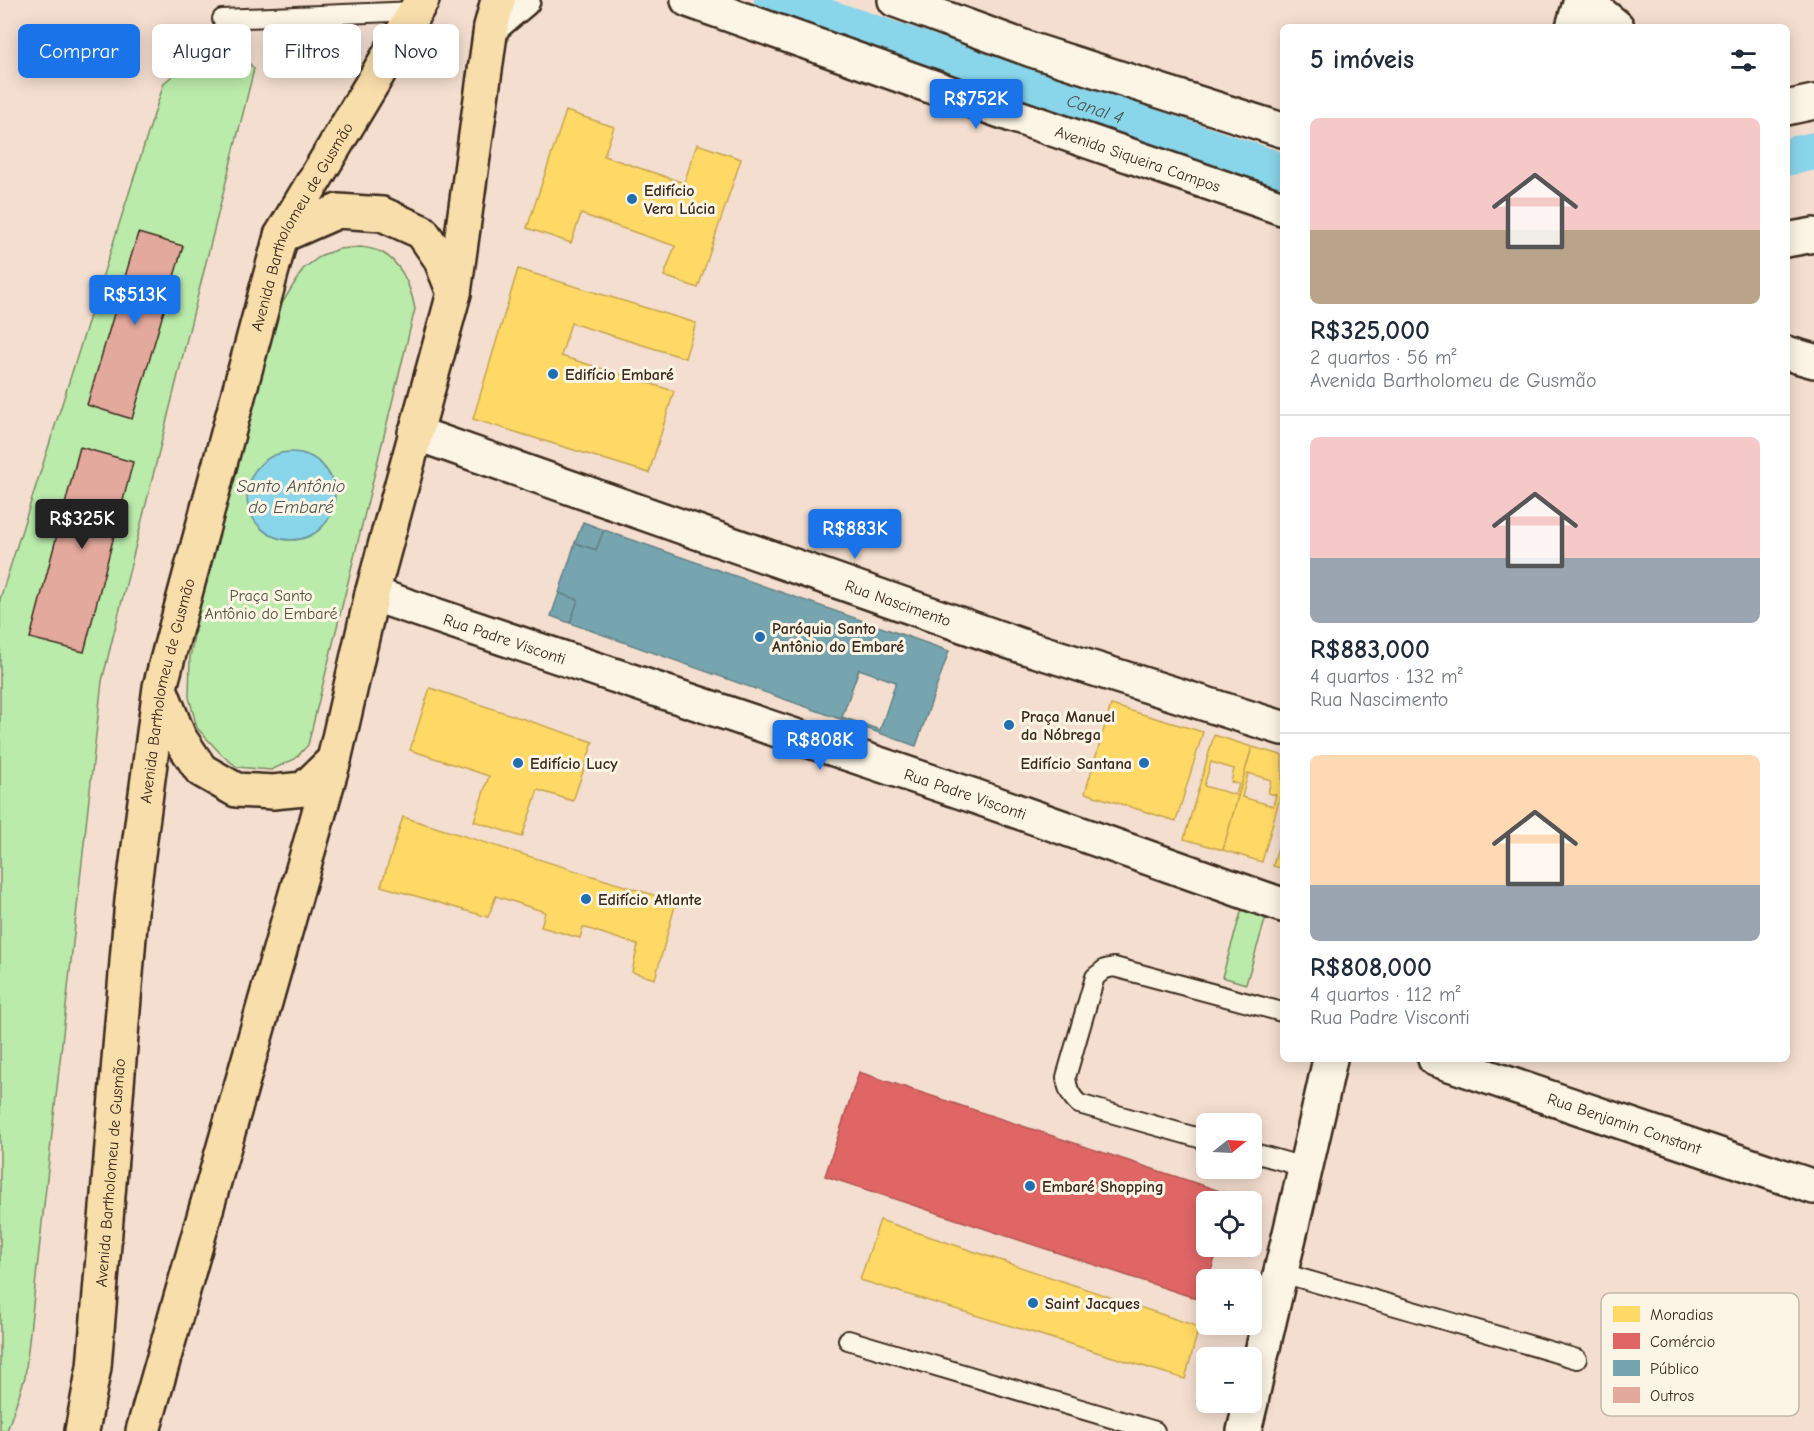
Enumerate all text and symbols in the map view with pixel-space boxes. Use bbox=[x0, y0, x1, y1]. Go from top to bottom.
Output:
chip: Comprar bbox=[18, 24, 140, 78]
chip: Alugar bbox=[152, 24, 251, 78]
chip: Filtros bbox=[263, 24, 361, 78]
chip: Novo bbox=[373, 24, 459, 78]
icon: filters bbox=[1727, 44, 1760, 77]
text: 5 imóveis bbox=[1310, 45, 1414, 75]
pin: R$752K bbox=[927, 79, 1025, 130]
text: R$752K bbox=[944, 87, 1008, 110]
water label: Canal 4 bbox=[1064, 90, 1126, 129]
street label: Avenida Bartholomeu de Gusmão bbox=[248, 119, 357, 333]
street label: Avenida Siqueira Campos bbox=[1053, 123, 1223, 196]
icon: home bbox=[1481, 157, 1589, 265]
place label: Edifício Vera Lúcia bbox=[644, 182, 715, 218]
marker: Edifício Vera Lúcia bbox=[625, 192, 639, 206]
pin: R$513K bbox=[86, 275, 184, 326]
text: R$513K bbox=[103, 283, 167, 306]
text: R$325,000 bbox=[1310, 316, 1430, 346]
text: 2 quartos · 56 m² bbox=[1310, 346, 1457, 369]
place label: Edifício Embaré bbox=[565, 366, 674, 384]
marker: Edifício Embaré bbox=[546, 367, 560, 381]
text: Avenida Bartholomeu de Gusmão bbox=[1310, 369, 1597, 392]
water label: Santo Antônio do Embaré bbox=[237, 476, 345, 518]
icon: home bbox=[1481, 476, 1589, 584]
pin: R$325K bbox=[33, 499, 131, 550]
text: R$325K bbox=[49, 507, 115, 530]
pin: R$883K bbox=[806, 509, 904, 560]
text: R$883K bbox=[822, 517, 888, 540]
street label: Avenida Bartholomeu de Gusmão bbox=[137, 577, 199, 805]
street label: Rua Nascimento bbox=[843, 577, 953, 630]
park label: Praça Santo Antônio do Embaré bbox=[205, 587, 337, 623]
street label: Rua Padre Visconti bbox=[441, 611, 568, 668]
place label: Paróquia Santo Antônio do Embaré bbox=[772, 620, 904, 656]
marker: Paróquia Santo Antônio do Embaré bbox=[753, 630, 767, 644]
text: R$883,000 bbox=[1310, 635, 1430, 665]
text: 4 quartos · 132 m² bbox=[1310, 665, 1463, 688]
text: Rua Nascimento bbox=[1310, 688, 1448, 711]
place label: Praça Manuel da Nóbrega bbox=[1021, 708, 1115, 744]
marker: Praça Manuel da Nóbrega bbox=[1002, 718, 1016, 732]
pin: R$808K bbox=[771, 720, 869, 771]
text: R$808K bbox=[787, 728, 853, 751]
place label: Edifício Lucy bbox=[530, 755, 618, 773]
place label: Edifício Santana bbox=[1020, 755, 1132, 773]
marker: Edifício Lucy bbox=[511, 756, 525, 770]
marker: Edifício Santana bbox=[1137, 756, 1151, 770]
street label: Rua Padre Visconti bbox=[902, 765, 1029, 824]
icon: home bbox=[1481, 794, 1589, 902]
place label: Edifício Atlante bbox=[598, 891, 702, 909]
marker: Edifício Atlante bbox=[579, 892, 593, 906]
text: R$808,000 bbox=[1310, 953, 1432, 983]
text: 4 quartos · 112 m² bbox=[1310, 983, 1460, 1006]
text: Rua Padre Visconti bbox=[1310, 1006, 1470, 1029]
street label: Avenida Bartholomeu de Gusmão bbox=[93, 1058, 129, 1288]
street label: Rua Benjamin Constant bbox=[1545, 1090, 1704, 1158]
north arrow bbox=[1196, 1113, 1262, 1179]
map controls bbox=[1196, 1113, 1262, 1413]
place label: Embaré Shopping bbox=[1042, 1178, 1164, 1196]
marker: Embaré Shopping bbox=[1023, 1179, 1037, 1193]
button: locate bbox=[1196, 1191, 1262, 1257]
button: + bbox=[1196, 1269, 1262, 1335]
legend bbox=[1601, 1293, 1799, 1416]
place label: Saint Jacques bbox=[1045, 1295, 1140, 1313]
marker: Saint Jacques bbox=[1026, 1296, 1040, 1310]
text: Moradias bbox=[1650, 1306, 1714, 1324]
text: Comércio bbox=[1650, 1333, 1715, 1351]
button: − bbox=[1196, 1347, 1262, 1413]
text: Público bbox=[1650, 1360, 1699, 1378]
text: Outros bbox=[1650, 1387, 1694, 1405]

